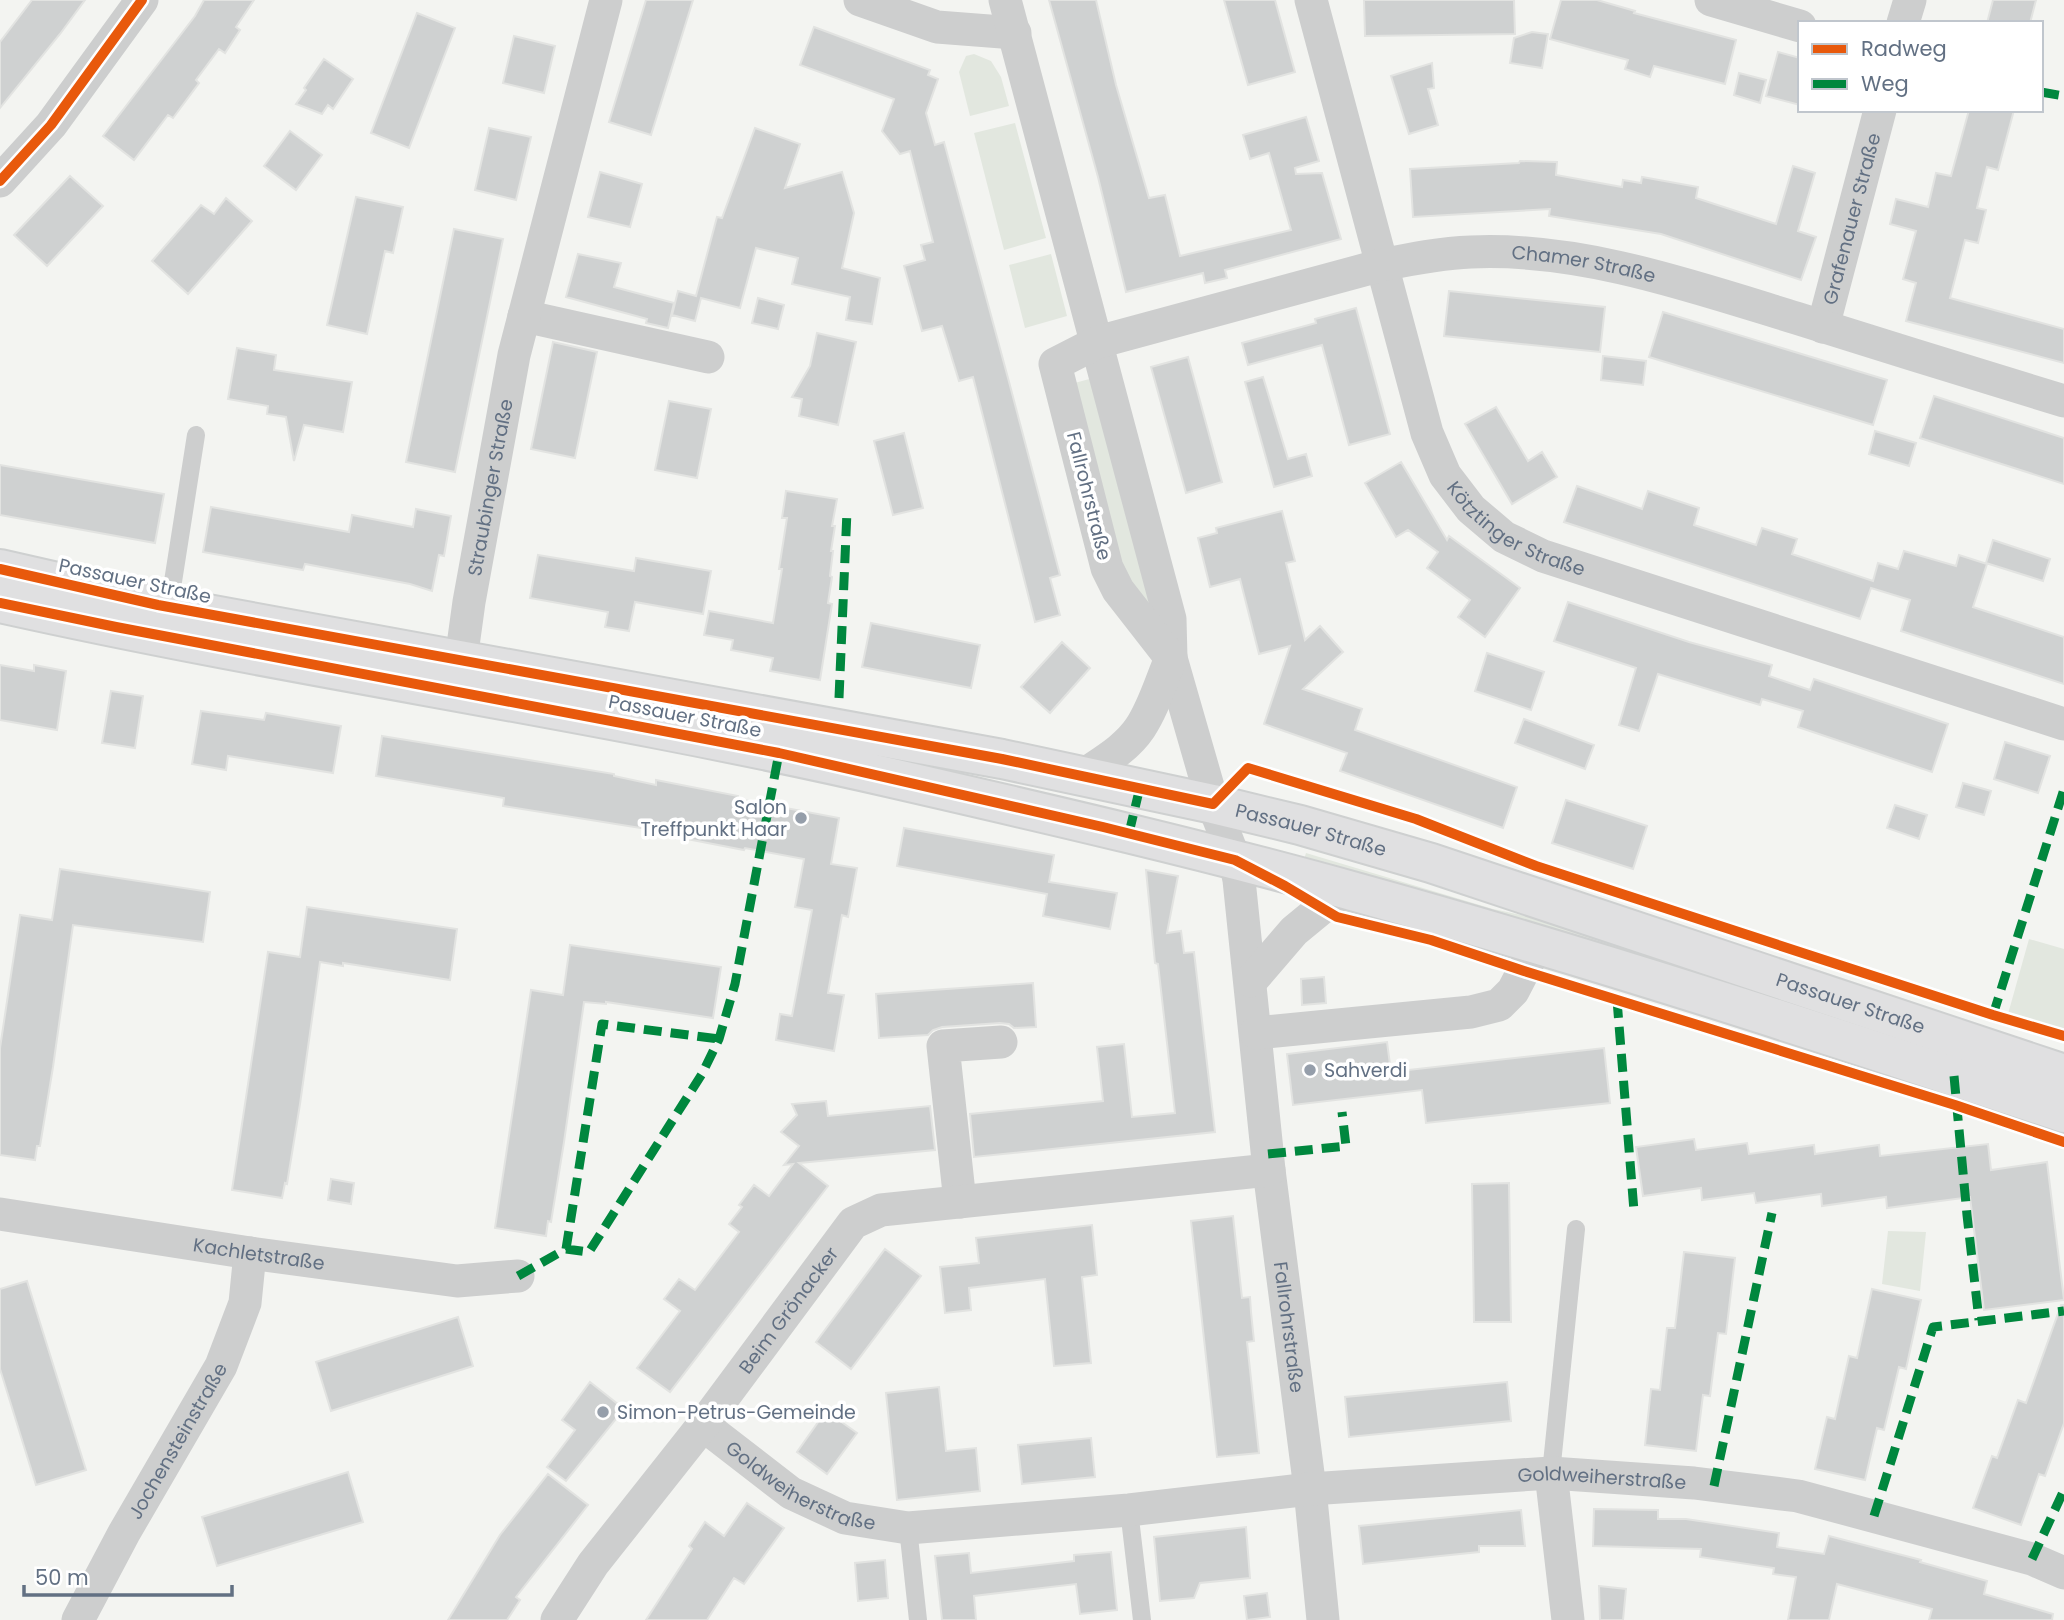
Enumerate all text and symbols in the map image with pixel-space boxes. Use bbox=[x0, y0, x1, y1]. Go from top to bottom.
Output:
legend bbox=[1798, 21, 2043, 112]
text: Radweg bbox=[1861, 34, 1947, 63]
text: Weg bbox=[1861, 69, 1909, 98]
street label: Grafenauer Straße bbox=[1816, 130, 1887, 308]
street label: Chamer Straße bbox=[1511, 239, 1659, 289]
street label: Straubinger Straße bbox=[461, 397, 519, 578]
street label: Fallrohrstraße bbox=[1060, 429, 1118, 563]
street label: Kötztinger Straße bbox=[1441, 475, 1589, 582]
street label: Passauer Straße bbox=[56, 552, 214, 610]
street label: Passauer Straße bbox=[606, 688, 764, 744]
place label: Salon Treffpunkt Haar bbox=[640, 794, 787, 843]
street label: Passauer Straße bbox=[1233, 796, 1390, 863]
marker: Salon Treffpunkt Haar bbox=[793, 810, 809, 826]
street label: Passauer Straße bbox=[1773, 966, 1929, 1040]
place label: Sahverdi bbox=[1324, 1057, 1407, 1084]
marker: Sahverdi bbox=[1302, 1062, 1318, 1078]
street label: Kachletstraße bbox=[191, 1231, 327, 1276]
street label: Beim Grönacker bbox=[732, 1241, 845, 1379]
street label: Fallrohrstraße bbox=[1267, 1260, 1311, 1394]
street label: Jochensteinstraße bbox=[121, 1358, 234, 1524]
place label: Simon-Petrus-Gemeinde bbox=[617, 1399, 856, 1426]
marker: Simon-Petrus-Gemeinde bbox=[595, 1404, 611, 1420]
street label: Goldweiherstraße bbox=[720, 1434, 878, 1536]
street label: Goldweiherstraße bbox=[1517, 1459, 1687, 1496]
scale bar bbox=[24, 1554, 233, 1598]
text: 50 m bbox=[35, 1563, 89, 1592]

